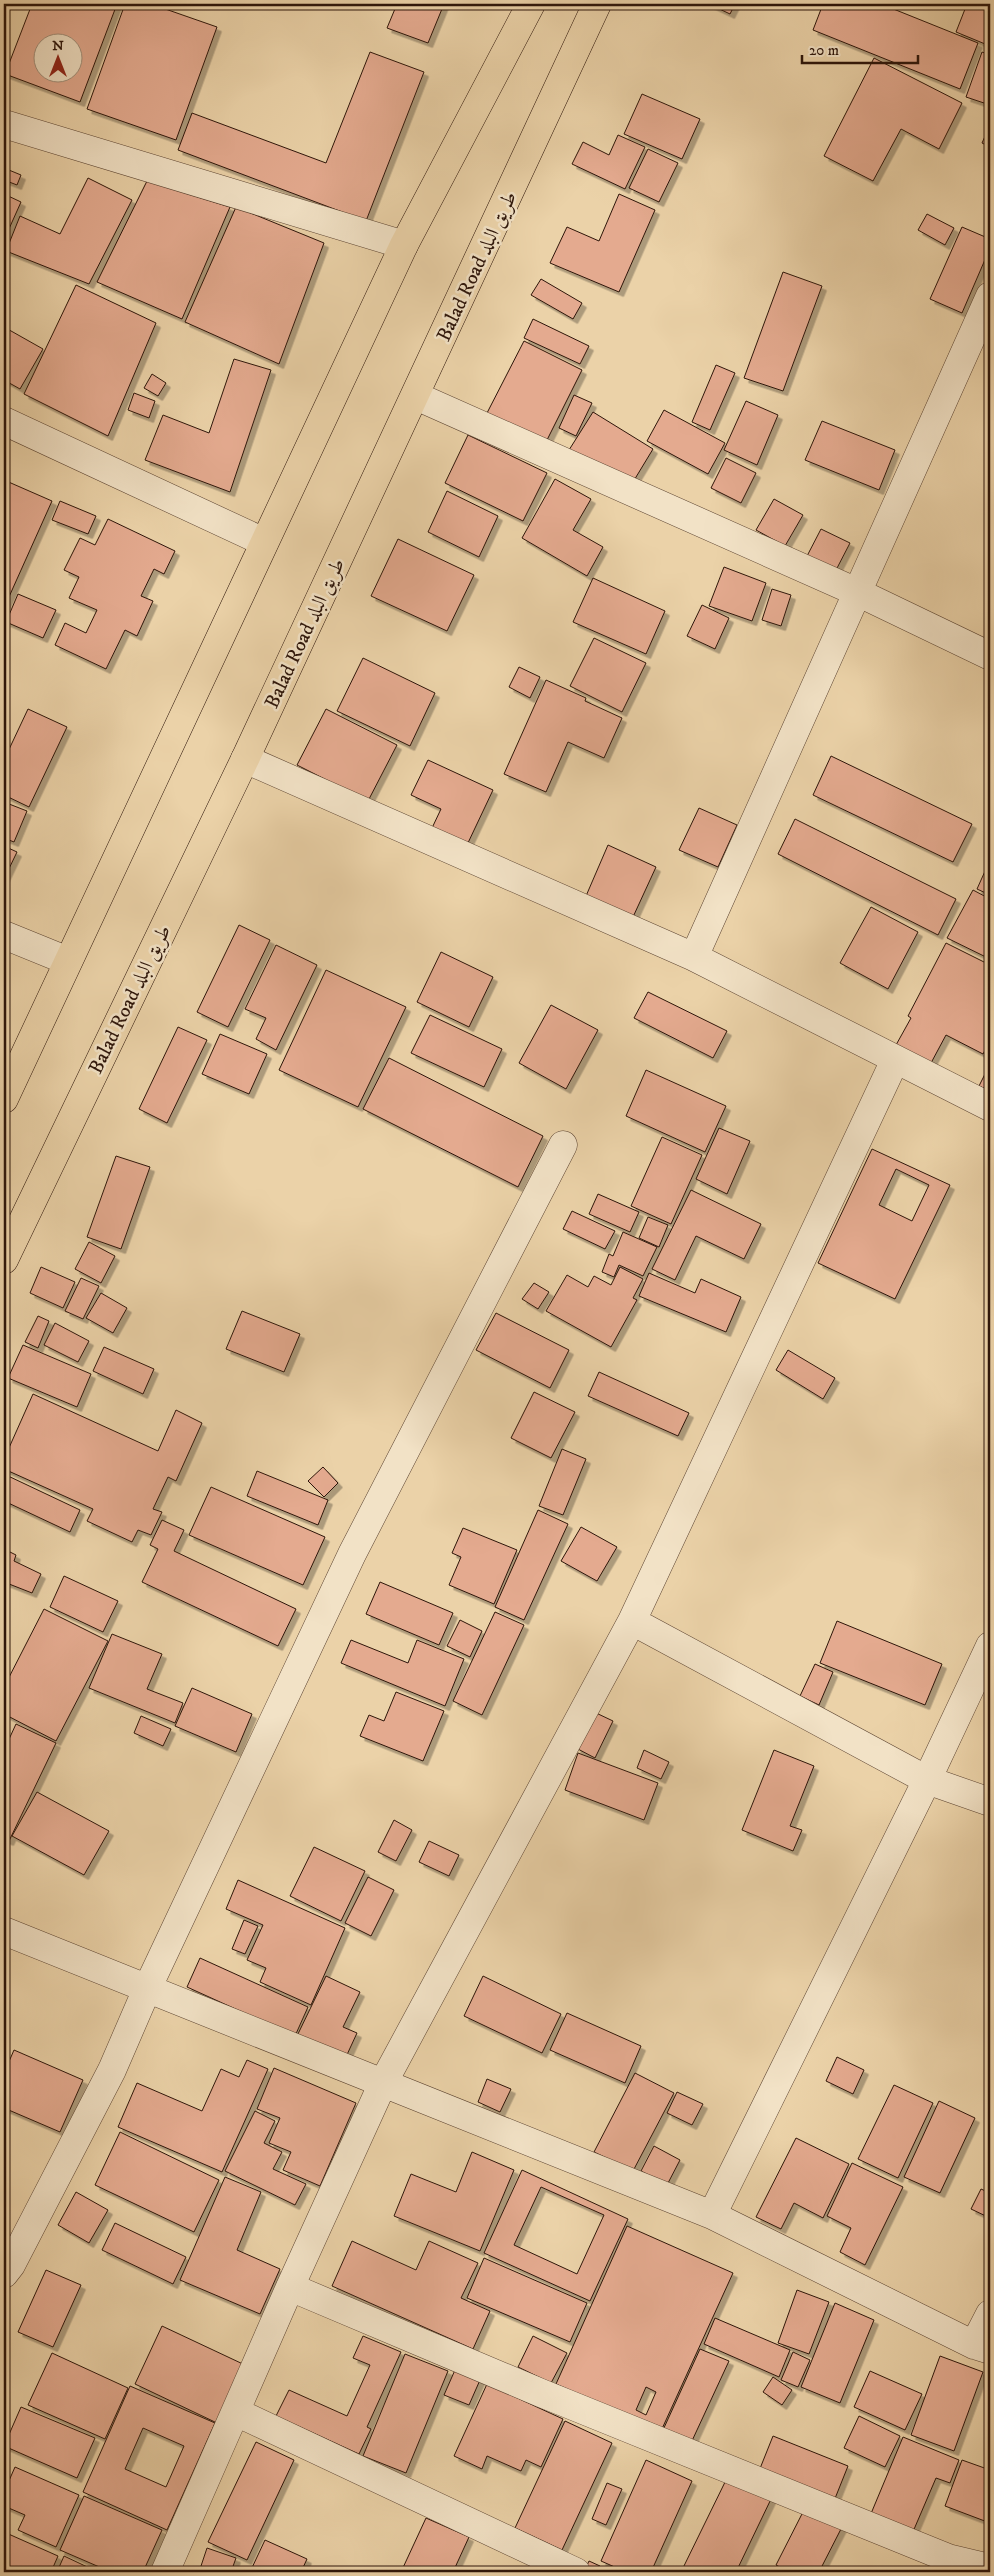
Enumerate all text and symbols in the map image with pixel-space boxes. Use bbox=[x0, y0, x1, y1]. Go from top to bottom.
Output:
north arrow bbox=[32, 32, 82, 82]
scale bar bbox=[802, 32, 918, 64]
text: N bbox=[52, 37, 64, 55]
text: 20 m bbox=[809, 41, 839, 60]
street label: Balad Road طريق البلد bbox=[432, 188, 523, 346]
street label: Balad Road طريق البلد bbox=[260, 555, 351, 713]
street label: Balad Road طريق البلد bbox=[83, 921, 177, 1078]

